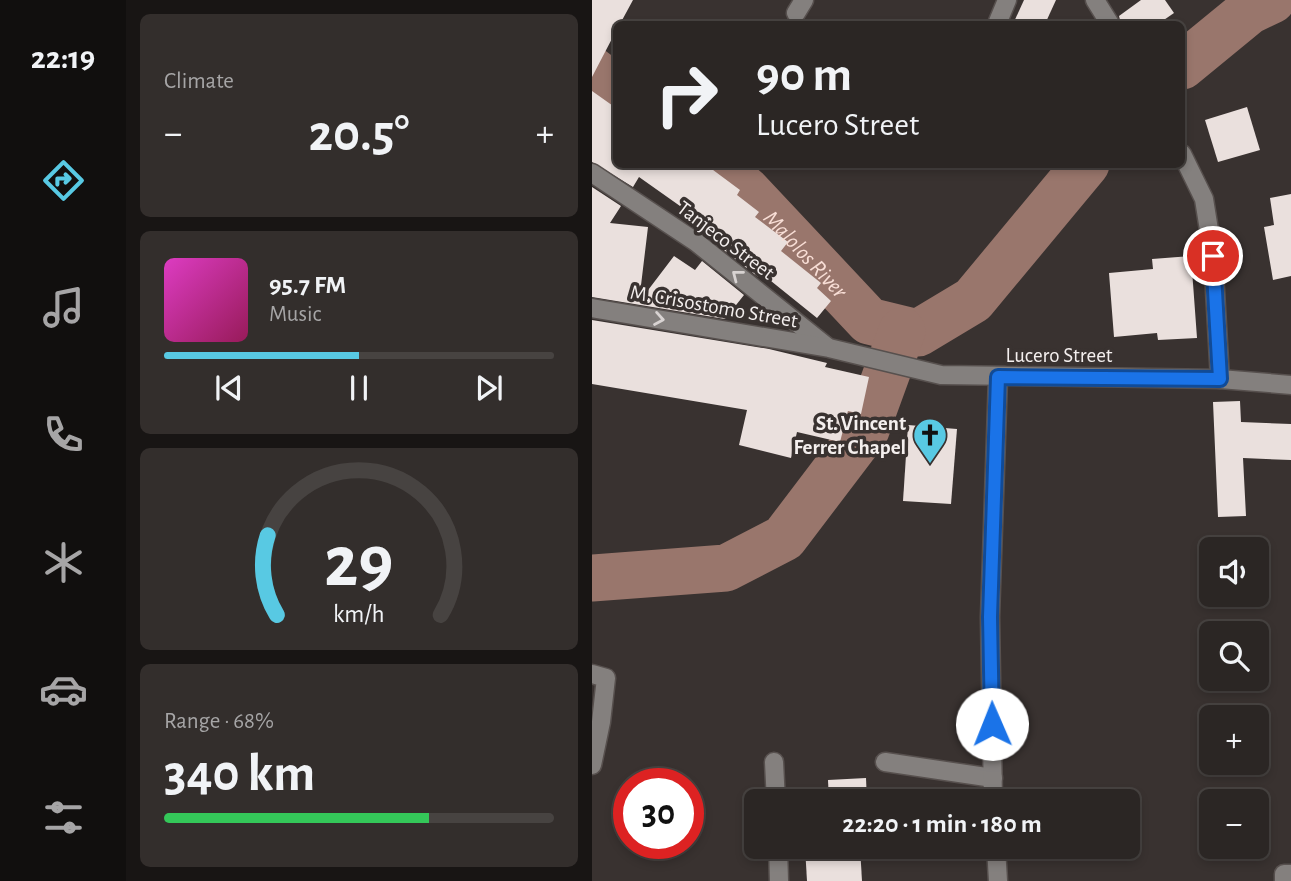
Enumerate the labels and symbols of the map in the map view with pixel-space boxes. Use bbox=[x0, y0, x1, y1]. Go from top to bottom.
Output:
street label: Tanjeco Street bbox=[673, 197, 778, 284]
water label: Malolos River bbox=[759, 207, 851, 303]
pin bbox=[1183, 226, 1243, 286]
one-way arrow bbox=[733, 271, 746, 283]
street label: M. Crisostomo Street bbox=[629, 281, 800, 332]
one-way arrow bbox=[653, 311, 665, 326]
street label: Lucero Street bbox=[1005, 345, 1113, 366]
place label: St. Vincent Ferrer Chapel bbox=[794, 413, 906, 458]
church icon: St. Vincent Ferrer Chapel bbox=[911, 416, 949, 465]
position arrow bbox=[955, 687, 1029, 761]
speed limit sign: 30 bbox=[613, 768, 704, 859]

